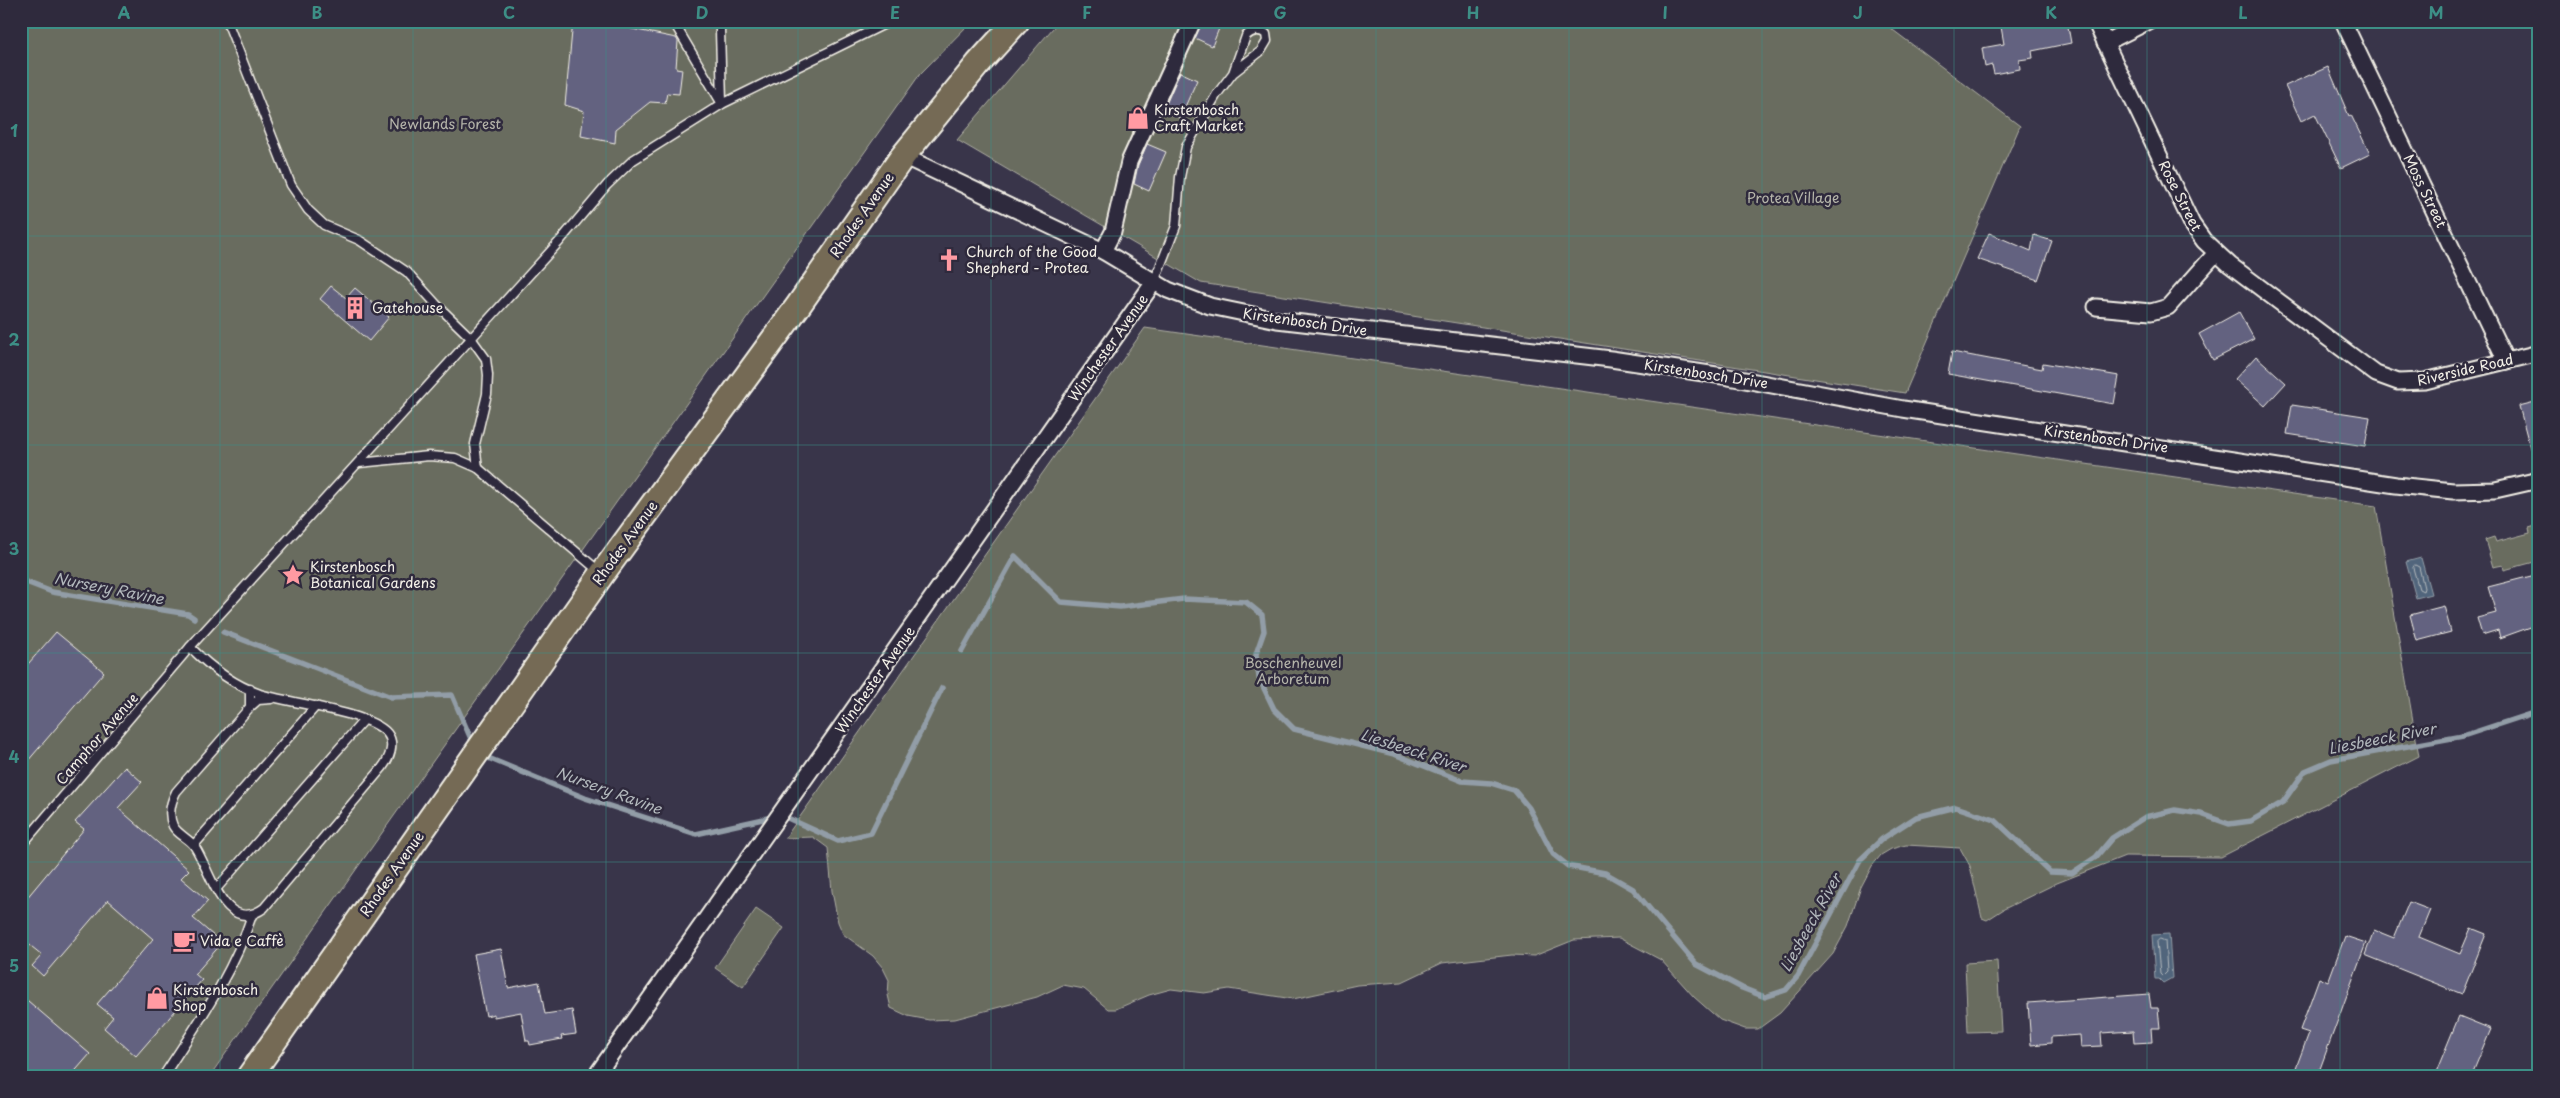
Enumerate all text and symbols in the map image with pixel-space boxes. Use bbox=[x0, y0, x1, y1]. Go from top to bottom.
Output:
text: A bbox=[118, 0, 131, 24]
text: B bbox=[312, 0, 323, 24]
text: C bbox=[503, 0, 515, 24]
text: D bbox=[696, 0, 708, 24]
text: E bbox=[890, 0, 900, 24]
text: F bbox=[1082, 0, 1092, 24]
text: G bbox=[1273, 0, 1287, 24]
text: H bbox=[1467, 0, 1479, 24]
text: I bbox=[1662, 0, 1668, 24]
text: J bbox=[1853, 0, 1863, 24]
text: K bbox=[2045, 0, 2057, 24]
text: L bbox=[2238, 0, 2248, 24]
text: M bbox=[2428, 0, 2444, 24]
place label: Kirstenbosch Craft Market bbox=[1154, 99, 1244, 136]
shop icon: Kirstenbosch Craft Market bbox=[1125, 105, 1151, 131]
park label: Newlands Forest bbox=[389, 113, 502, 134]
text: 1 bbox=[10, 118, 18, 142]
street label: Moss Street bbox=[2399, 150, 2453, 232]
street label: Rose Street bbox=[2154, 157, 2207, 235]
street label: Rhodes Avenue bbox=[824, 168, 899, 262]
park label: Protea Village bbox=[1747, 187, 1839, 208]
place label: Church of the Good Shepherd - Protea bbox=[966, 241, 1097, 278]
church icon: Church of the Good Shepherd - Protea bbox=[936, 247, 962, 273]
street label: Winchester Avenue bbox=[1063, 289, 1153, 406]
building icon: Gatehouse bbox=[342, 295, 368, 321]
place label: Gatehouse bbox=[372, 297, 444, 318]
street label: Kirstenbosch Drive bbox=[1242, 302, 1369, 341]
text: 2 bbox=[8, 327, 20, 351]
street label: Riverside Road bbox=[2415, 348, 2515, 391]
street label: Kirstenbosch Drive bbox=[1643, 353, 1770, 394]
street label: Kirstenbosch Drive bbox=[2043, 419, 2170, 458]
street label: Rhodes Avenue bbox=[587, 496, 663, 589]
text: 3 bbox=[9, 536, 19, 560]
place label: Kirstenbosch Botanical Gardens bbox=[310, 556, 436, 593]
place icon: Kirstenbosch Botanical Gardens bbox=[280, 562, 306, 588]
water label: Nursery Ravine bbox=[53, 566, 167, 610]
street label: Winchester Avenue bbox=[830, 621, 920, 738]
park label: Boschenheuvel Arboretum bbox=[1245, 652, 1341, 689]
street label: Camphor Avenue bbox=[51, 688, 143, 789]
water label: Liesbeeck River bbox=[2326, 715, 2439, 759]
water label: Liesbeeck River bbox=[1358, 722, 1471, 778]
text: 4 bbox=[9, 744, 20, 768]
water label: Nursery Ravine bbox=[553, 760, 666, 820]
street label: Rhodes Avenue bbox=[354, 827, 429, 921]
water label: Liesbeeck River bbox=[1773, 867, 1847, 975]
cafe icon: Vida e Caffè bbox=[171, 928, 197, 954]
place label: Vida e Caffè bbox=[200, 930, 284, 951]
text: 5 bbox=[9, 953, 19, 977]
place label: Kirstenbosch Shop bbox=[173, 979, 258, 1016]
shop icon: Kirstenbosch Shop bbox=[144, 985, 170, 1011]

